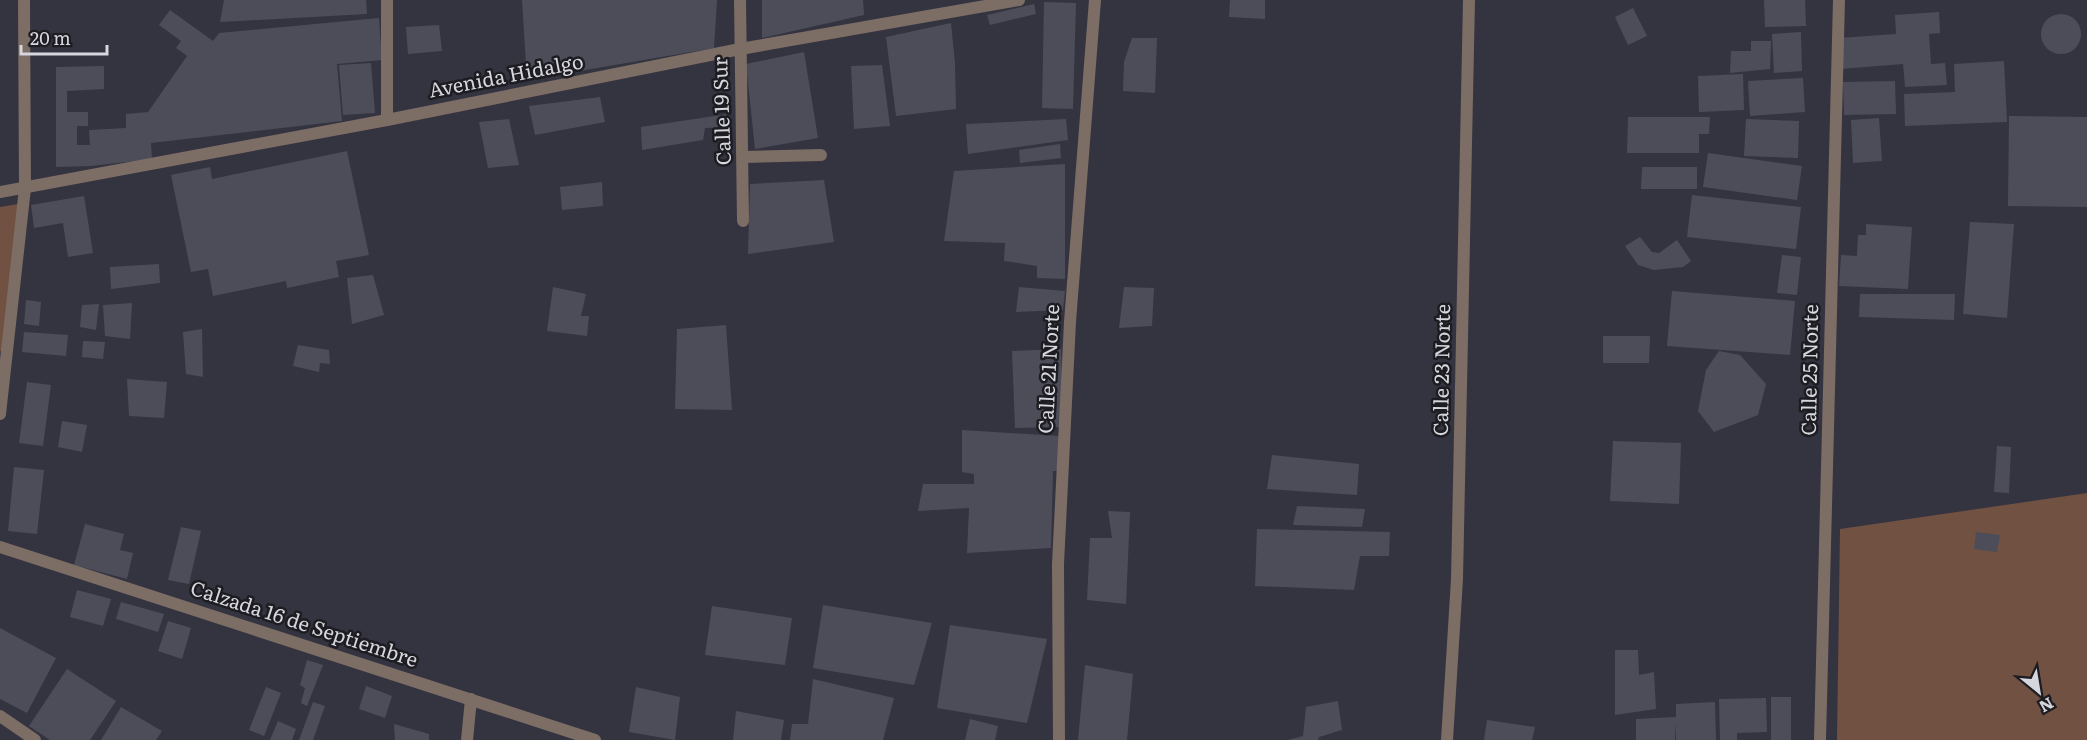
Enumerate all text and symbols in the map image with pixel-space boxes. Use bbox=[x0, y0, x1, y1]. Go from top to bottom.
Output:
scale bar bbox=[21, 18, 106, 56]
text: 20 m bbox=[30, 24, 71, 51]
street label: Avenida Hidalgo bbox=[426, 44, 586, 104]
street label: Calle 19 Sur bbox=[703, 56, 737, 166]
street label: Calle 21 Norte bbox=[1029, 303, 1065, 434]
street label: Calle 23 Norte bbox=[1424, 304, 1456, 436]
street label: Calle 25 Norte bbox=[1792, 304, 1824, 436]
street label: Calzada 16 de Septiembre bbox=[187, 571, 422, 673]
north arrow bbox=[2009, 662, 2069, 722]
text: N bbox=[2035, 692, 2059, 720]

